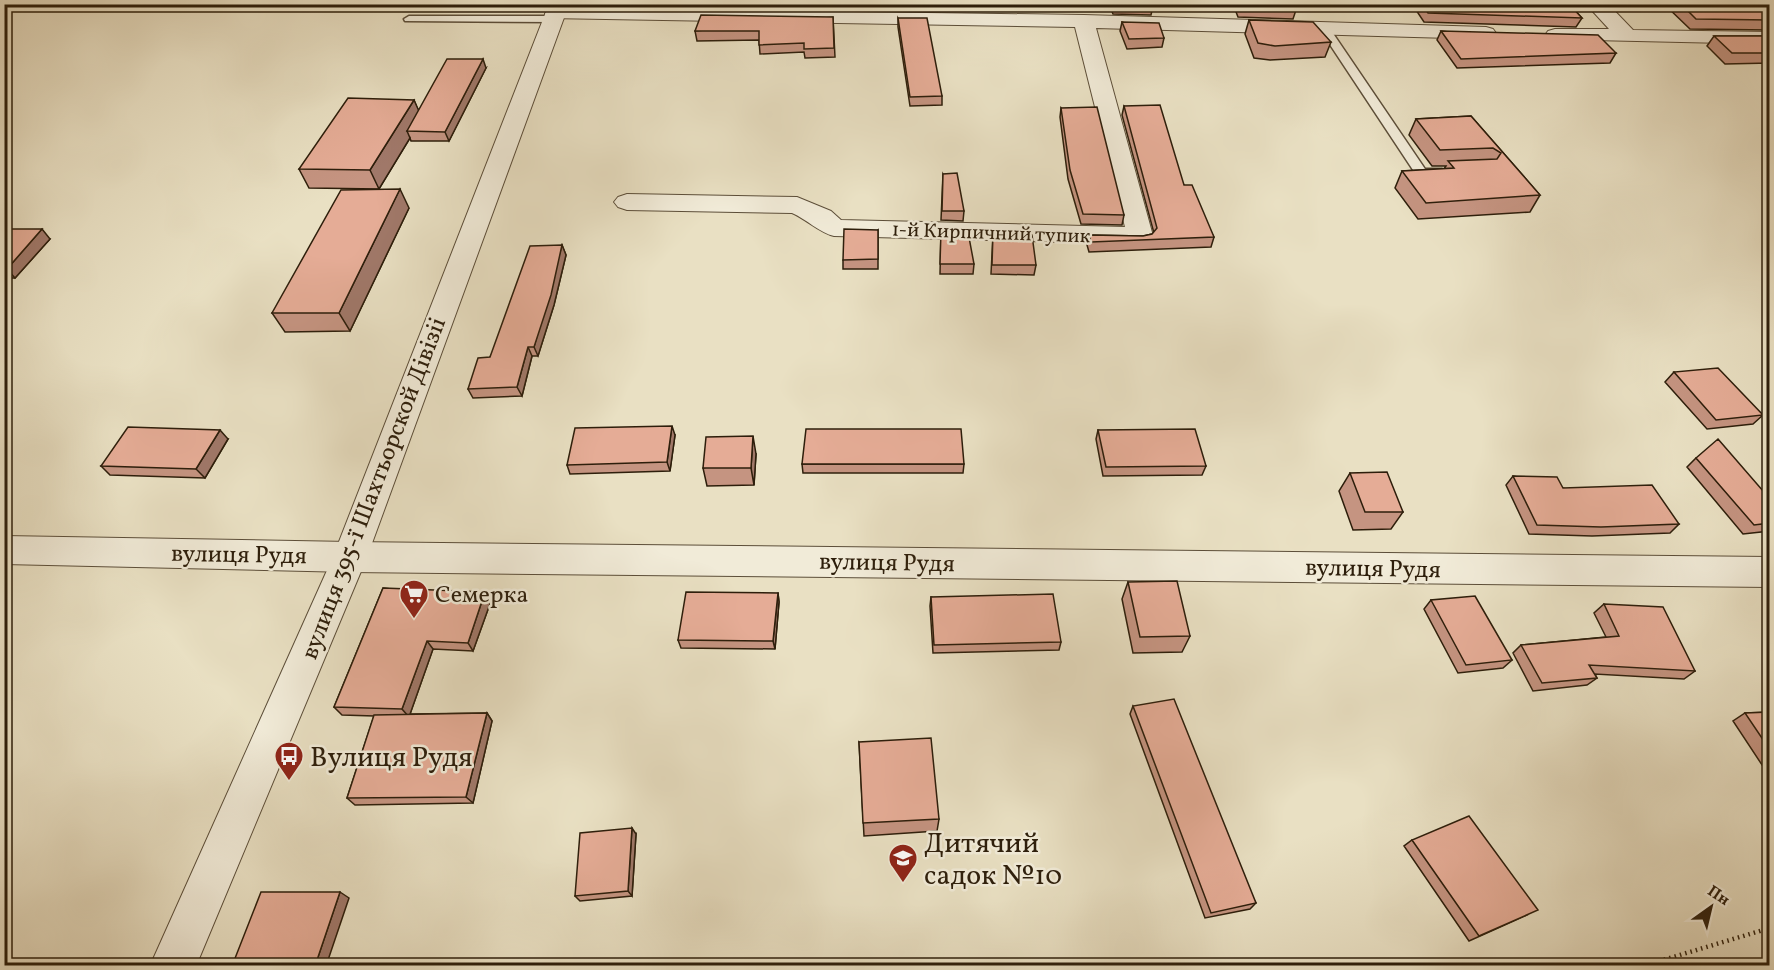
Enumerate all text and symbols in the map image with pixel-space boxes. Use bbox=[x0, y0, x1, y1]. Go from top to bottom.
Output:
street label: 1-й Кирпичний тупик bbox=[891, 217, 1091, 251]
street label: вулиця 395-ї Шахтьорской Дівізіі bbox=[294, 313, 456, 665]
street label: вулиця Рудя bbox=[171, 538, 307, 574]
street label: вулиця Рудя bbox=[819, 546, 955, 582]
street label: вулиця Рудя bbox=[1305, 552, 1441, 588]
supermarket icon: Семерка bbox=[398, 578, 430, 620]
place label: Семерка bbox=[435, 579, 528, 613]
place label: Вулиця Рудя bbox=[310, 739, 473, 778]
bus stop icon: Вулиця Рудя bbox=[273, 740, 305, 782]
place label: Дитячий садок №10 bbox=[924, 825, 1062, 896]
school or university icon: Дитячий садок №10 bbox=[887, 842, 919, 884]
north arrow bbox=[1681, 877, 1741, 937]
text: Пн bbox=[1703, 881, 1734, 912]

